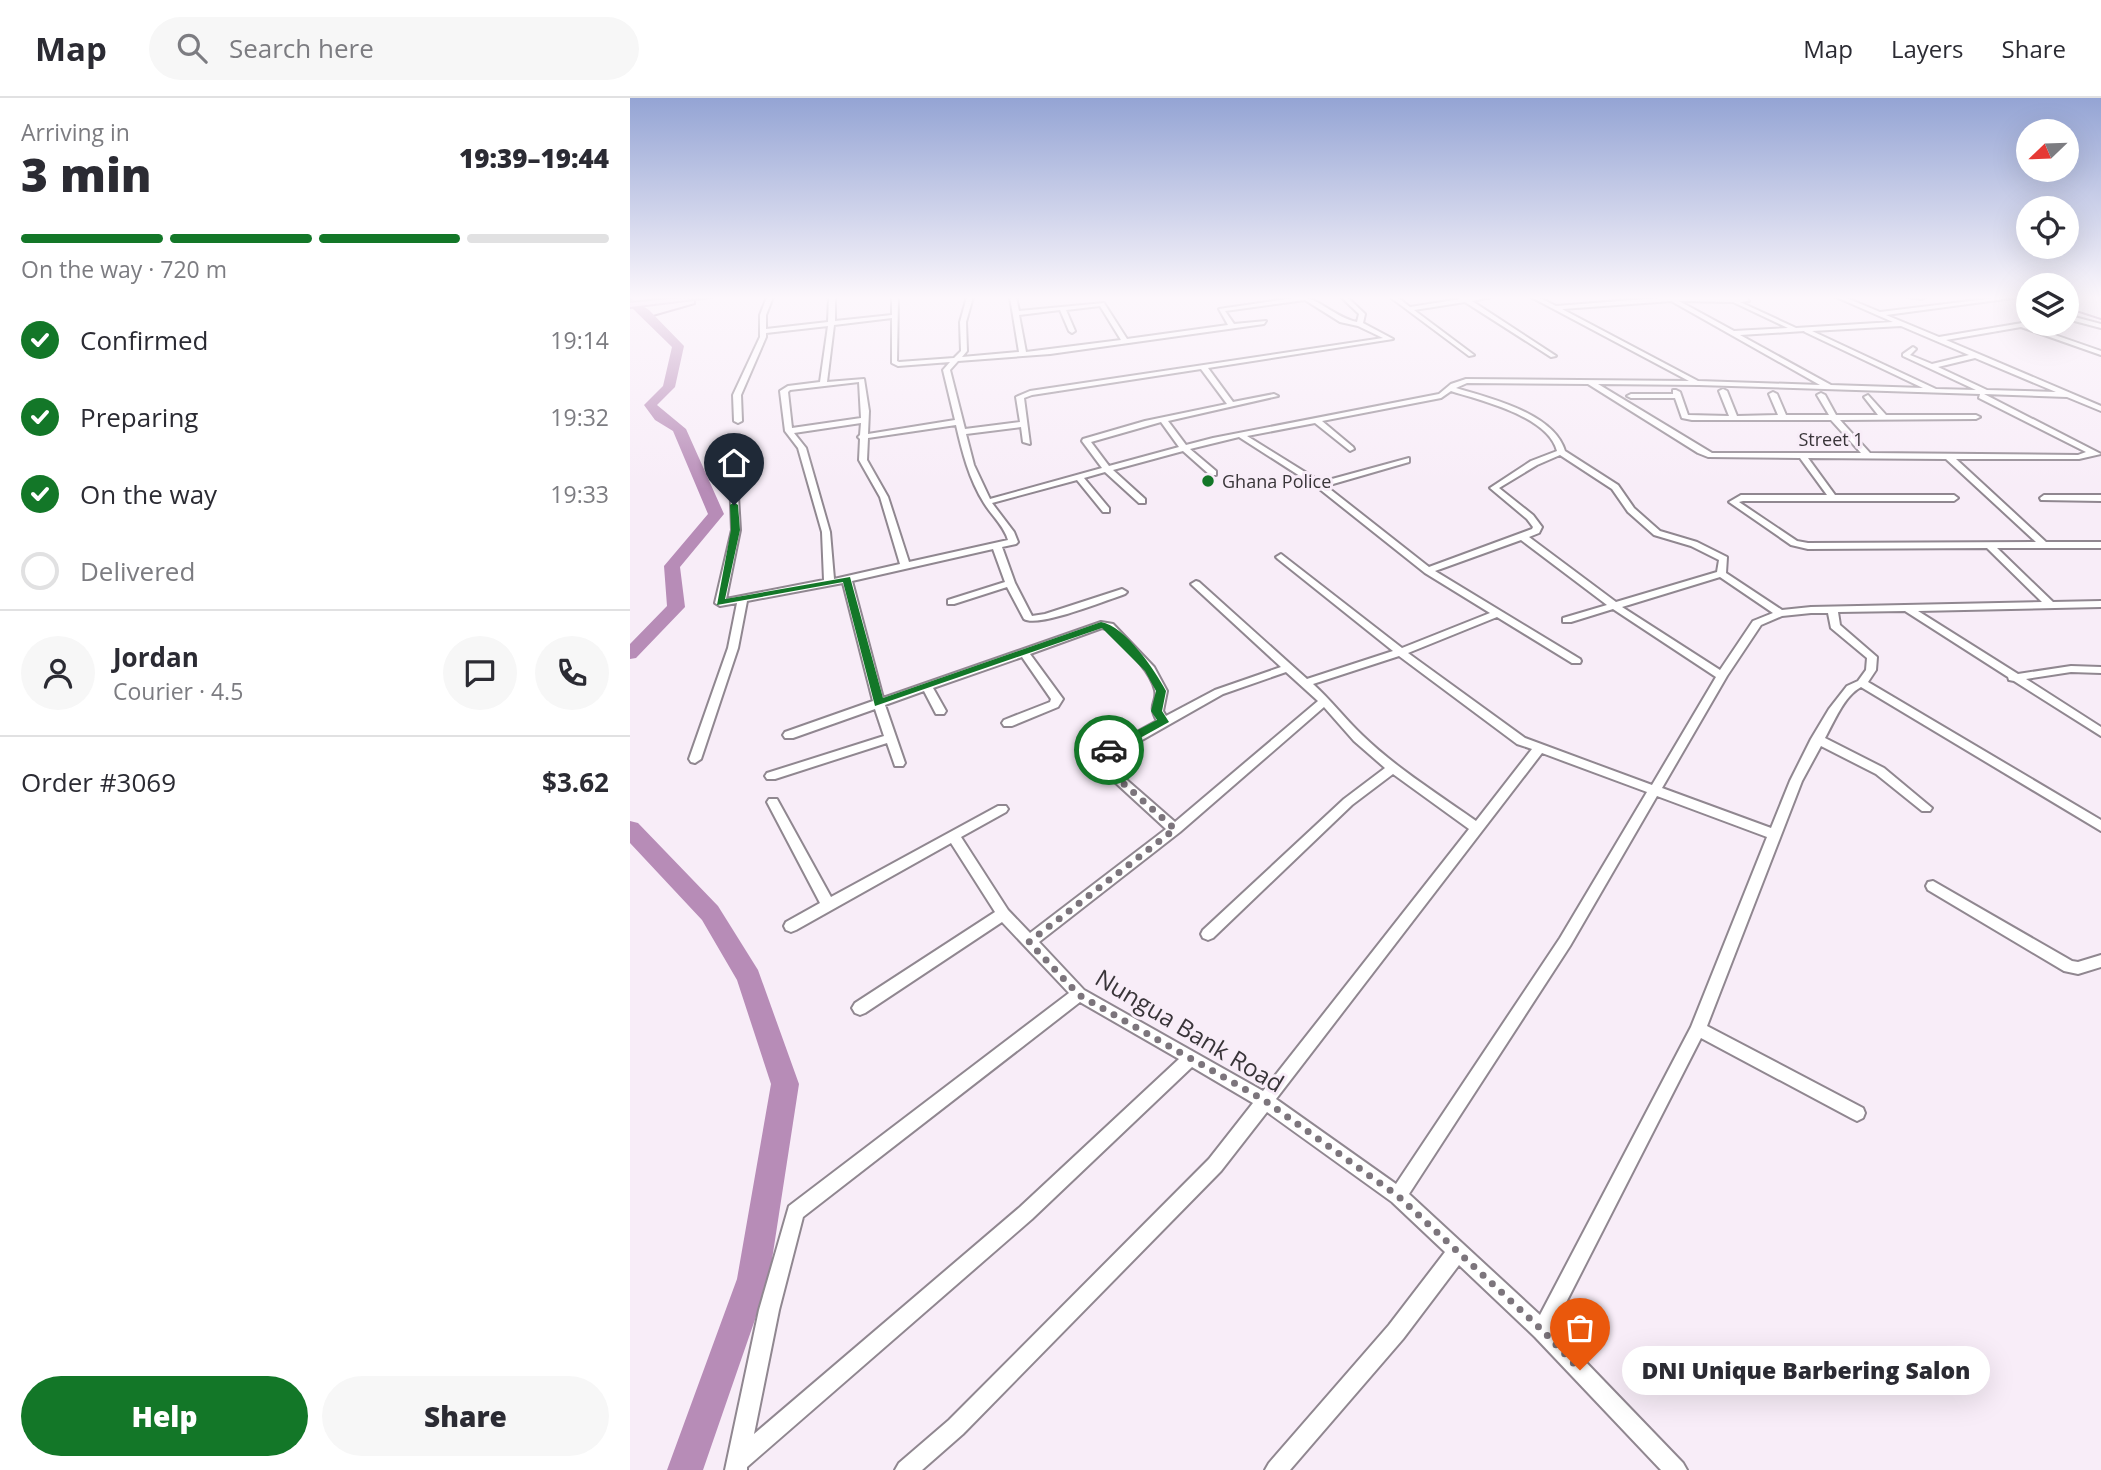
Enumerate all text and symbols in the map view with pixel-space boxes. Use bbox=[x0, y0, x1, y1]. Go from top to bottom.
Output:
search box bbox=[149, 17, 639, 80]
text: Map bbox=[35, 26, 107, 71]
icon: search bbox=[173, 29, 211, 67]
text: Search here bbox=[229, 30, 374, 66]
text: Map bbox=[1803, 32, 1853, 65]
text: Layers bbox=[1891, 32, 1964, 65]
text: Share bbox=[2002, 32, 2066, 65]
text: Arriving in bbox=[21, 116, 130, 148]
north arrow bbox=[2016, 119, 2079, 182]
map controls bbox=[2016, 119, 2079, 336]
text: 19:39–19:44 bbox=[459, 140, 609, 176]
text: 3 min bbox=[21, 143, 152, 205]
button: locate bbox=[2016, 196, 2079, 259]
text: On the way · 720 m bbox=[21, 253, 227, 285]
button: layers bbox=[2016, 273, 2079, 336]
icon: check bbox=[21, 321, 59, 359]
text: Confirmed bbox=[80, 322, 208, 358]
text: 19:14 bbox=[550, 324, 609, 356]
icon: check bbox=[21, 398, 59, 436]
text: Preparing bbox=[80, 399, 198, 435]
text: 19:32 bbox=[550, 401, 609, 433]
street label: Street 1 bbox=[1798, 427, 1864, 451]
pin bbox=[704, 433, 764, 505]
icon: home bbox=[715, 444, 753, 482]
place label: Ghana Police bbox=[1222, 469, 1331, 493]
marker: Ghana Police bbox=[1200, 473, 1216, 489]
icon: check bbox=[21, 475, 59, 513]
text: On the way bbox=[80, 476, 217, 512]
text: 19:33 bbox=[550, 478, 609, 510]
text: Delivered bbox=[80, 553, 195, 589]
button: person bbox=[21, 636, 95, 710]
button: chat bbox=[443, 636, 517, 710]
button: phone bbox=[535, 636, 609, 710]
text: Jordan bbox=[113, 639, 199, 675]
text: Courier · 4.5 bbox=[113, 675, 243, 707]
courier bbox=[1074, 715, 1144, 785]
icon: car bbox=[1090, 731, 1128, 769]
text: Order #3069 bbox=[21, 764, 176, 800]
text: $3.62 bbox=[542, 764, 609, 800]
street label: Nungua Bank Road bbox=[1090, 961, 1290, 1099]
pin bbox=[1550, 1298, 1610, 1370]
icon: bag bbox=[1561, 1309, 1599, 1347]
callout: DNI Unique Barbering Salon bbox=[1622, 1346, 1990, 1394]
text: DNI Unique Barbering Salon bbox=[1641, 1354, 1971, 1386]
button: Help bbox=[21, 1376, 308, 1456]
button: Share bbox=[322, 1376, 609, 1456]

